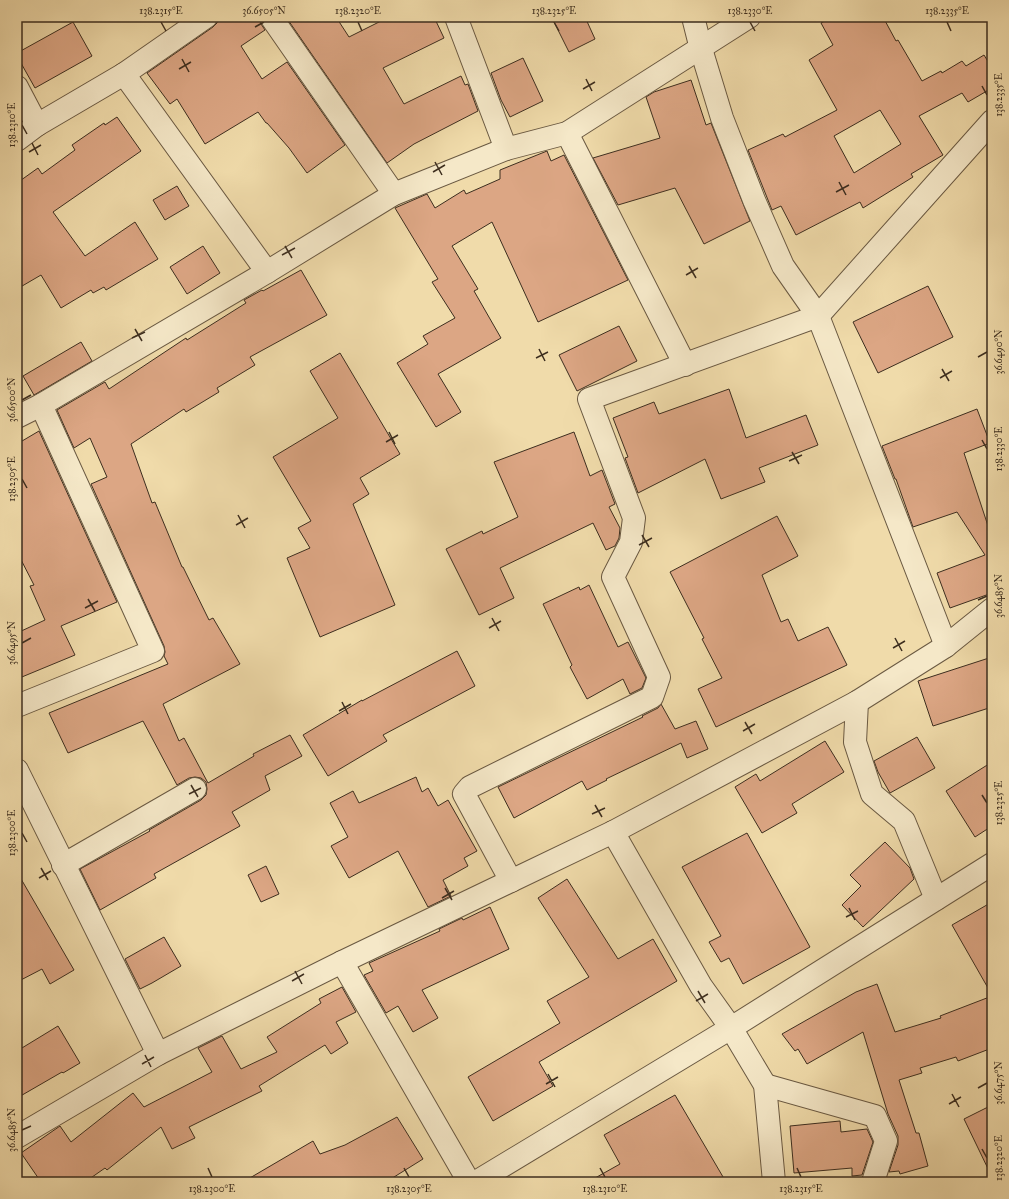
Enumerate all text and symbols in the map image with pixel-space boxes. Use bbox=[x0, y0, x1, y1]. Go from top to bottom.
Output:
text: 138.2315°E bbox=[139, 5, 183, 17]
text: 36.6505°N bbox=[242, 5, 286, 17]
text: 138.2320°E bbox=[335, 5, 381, 17]
text: 138.2325°E bbox=[532, 5, 576, 17]
text: 138.2330°E bbox=[728, 5, 772, 17]
text: 138.2335°E bbox=[925, 5, 969, 17]
text: 138.2335°E bbox=[993, 73, 1005, 117]
text: 138.2310°E bbox=[6, 103, 18, 147]
text: 36.6490°N bbox=[993, 329, 1005, 375]
text: 36.6500°N bbox=[6, 377, 18, 422]
text: 138.2330°E bbox=[993, 427, 1005, 471]
text: 138.2305°E bbox=[6, 456, 18, 502]
text: 36.6485°N bbox=[993, 574, 1005, 618]
text: 36.6495°N bbox=[6, 620, 18, 665]
text: 138.2325°E bbox=[993, 781, 1005, 825]
text: 138.2300°E bbox=[6, 810, 18, 856]
text: 36.6475°N bbox=[993, 1061, 1005, 1105]
text: 36.6485°N bbox=[6, 1108, 18, 1152]
text: 138.2320°E bbox=[993, 1135, 1005, 1181]
text: 138.2300°E bbox=[189, 1183, 235, 1195]
text: 138.2305°E bbox=[386, 1183, 432, 1195]
text: 138.2310°E bbox=[583, 1183, 627, 1195]
text: 138.2315°E bbox=[779, 1183, 823, 1195]

